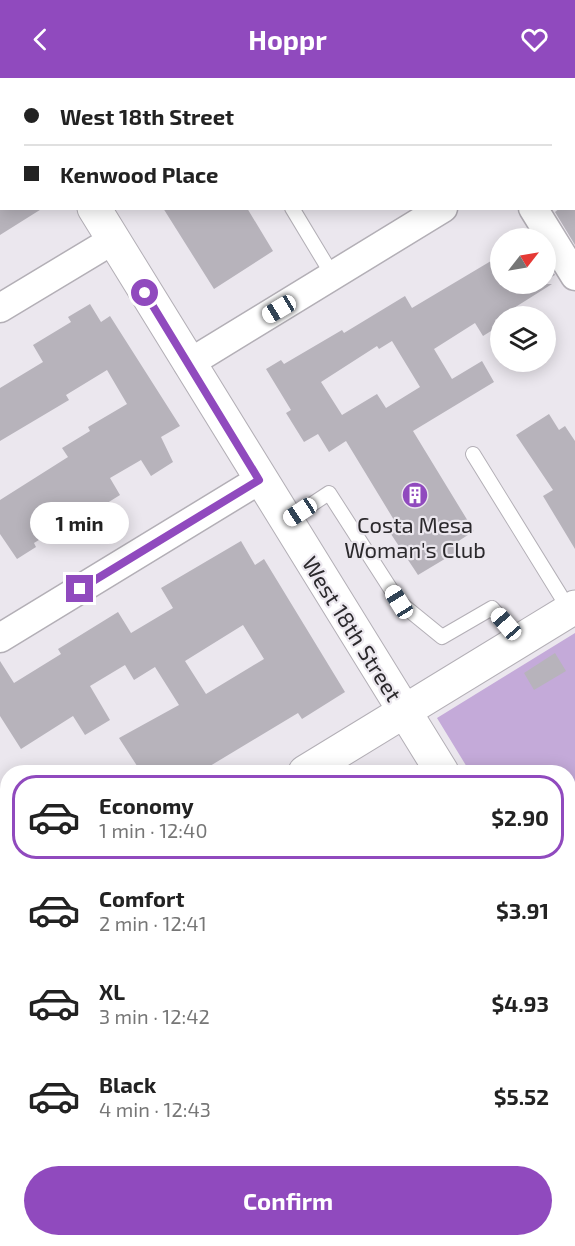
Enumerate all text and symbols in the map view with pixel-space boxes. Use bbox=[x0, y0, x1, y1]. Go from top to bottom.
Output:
icon: back bbox=[24, 23, 57, 56]
text: Hoppr bbox=[248, 23, 327, 55]
icon: heart bbox=[518, 23, 551, 56]
text: West 18th Street bbox=[60, 103, 234, 129]
text: Kenwood Place bbox=[60, 161, 218, 187]
north arrow bbox=[490, 228, 556, 294]
map controls bbox=[490, 228, 556, 372]
route start bbox=[131, 279, 158, 306]
car bbox=[259, 292, 299, 326]
button: layers bbox=[490, 306, 556, 372]
building icon: Costa Mesa Woman's Club bbox=[400, 480, 430, 510]
car bbox=[280, 495, 320, 529]
callout: 1 min bbox=[31, 502, 130, 544]
text: 1 min bbox=[55, 511, 104, 535]
place label: Costa Mesa Woman's Club bbox=[344, 511, 486, 562]
street label: West 18th Street bbox=[298, 551, 408, 706]
route end bbox=[66, 575, 93, 602]
car bbox=[382, 582, 416, 622]
car bbox=[487, 605, 525, 643]
icon: car bbox=[27, 790, 81, 844]
text: Economy bbox=[99, 792, 194, 818]
text: $2.90 bbox=[491, 804, 549, 830]
text: 1 min · 12:40 bbox=[99, 818, 207, 842]
icon: car bbox=[27, 883, 81, 937]
text: Comfort bbox=[99, 885, 184, 911]
text: $3.91 bbox=[496, 897, 549, 923]
text: 2 min · 12:41 bbox=[99, 911, 207, 935]
icon: car bbox=[27, 976, 81, 1030]
text: XL bbox=[99, 978, 125, 1004]
text: $4.93 bbox=[491, 990, 549, 1016]
text: 3 min · 12:42 bbox=[99, 1004, 210, 1028]
icon: car bbox=[27, 1069, 81, 1123]
text: Black bbox=[99, 1071, 156, 1097]
text: $5.52 bbox=[494, 1083, 549, 1109]
text: 4 min · 12:43 bbox=[99, 1097, 211, 1121]
button: Confirm bbox=[24, 1166, 552, 1235]

